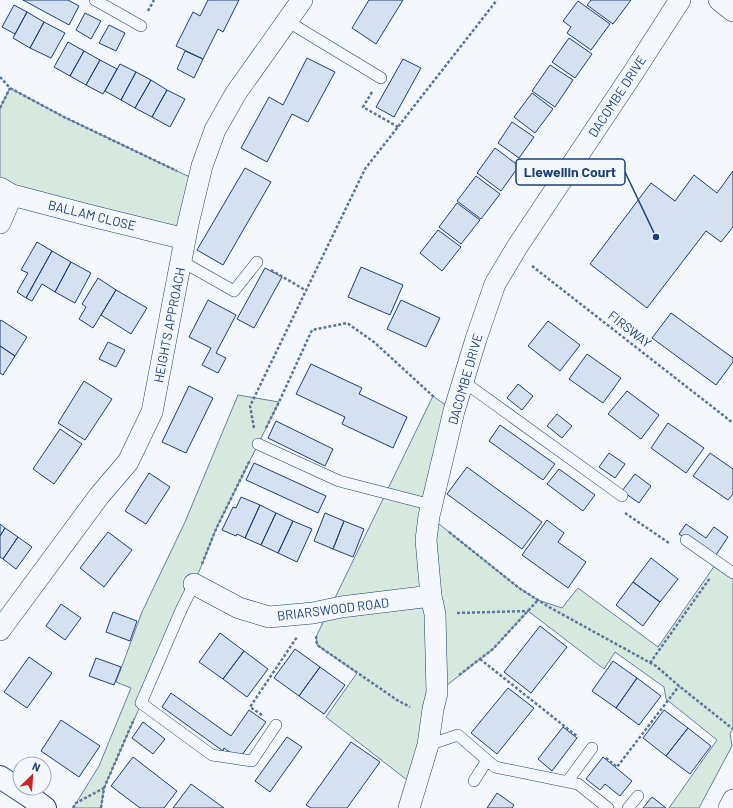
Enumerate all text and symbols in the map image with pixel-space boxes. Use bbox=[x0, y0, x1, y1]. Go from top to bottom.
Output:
street label: DACOMBE DRIVE bbox=[585, 52, 649, 140]
callout: Llewellin Court bbox=[516, 159, 625, 185]
text: Llewellin Court bbox=[524, 163, 616, 180]
street label: BALLAM CLOSE bbox=[47, 196, 138, 234]
street label: HEIGHTS APPROACH bbox=[150, 266, 188, 384]
street label: FIRSWAY bbox=[605, 307, 655, 351]
street label: DACOMBE DRIVE bbox=[444, 331, 486, 426]
street label: BRIARSWOOD ROAD bbox=[276, 594, 390, 624]
north arrow bbox=[12, 756, 52, 796]
text: N bbox=[30, 759, 43, 774]

